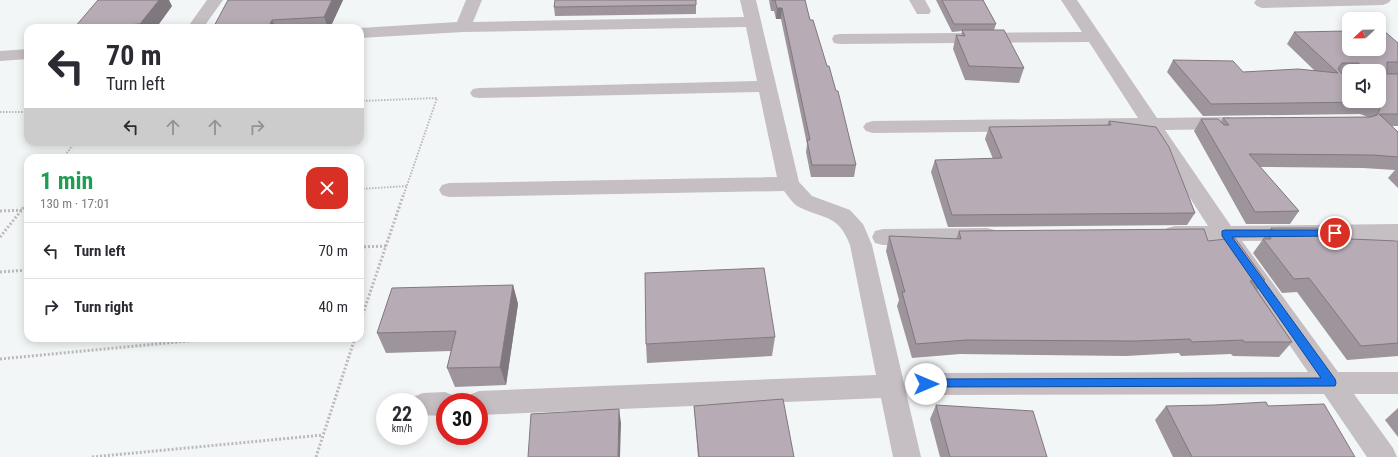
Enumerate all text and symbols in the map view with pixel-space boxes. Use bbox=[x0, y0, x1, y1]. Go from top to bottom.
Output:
north arrow bbox=[1342, 12, 1386, 56]
map controls bbox=[1342, 12, 1386, 108]
text: 70 m bbox=[106, 39, 162, 72]
icon: left bbox=[40, 40, 92, 92]
button: sound bbox=[1342, 64, 1386, 108]
text: Turn left bbox=[106, 73, 165, 94]
icon: left bbox=[120, 116, 142, 138]
icon: ahead bbox=[162, 116, 184, 138]
icon: ahead bbox=[204, 116, 226, 138]
icon: right bbox=[246, 116, 268, 138]
text: 1 min bbox=[40, 167, 93, 195]
button: close bbox=[306, 167, 348, 209]
text: 130 m · 17:01 bbox=[40, 196, 110, 211]
pin bbox=[1318, 216, 1352, 250]
icon: arrive bbox=[1324, 222, 1346, 244]
icon: left bbox=[40, 240, 62, 262]
text: Turn left bbox=[74, 242, 125, 260]
text: 70 m bbox=[318, 242, 348, 260]
icon: right bbox=[40, 296, 62, 318]
text: Turn right bbox=[74, 298, 133, 316]
text: 40 m bbox=[318, 298, 348, 316]
position arrow bbox=[905, 363, 947, 405]
speed limit sign: 30 bbox=[436, 393, 488, 445]
text: 22 bbox=[392, 402, 412, 426]
text: km/h bbox=[392, 423, 412, 434]

